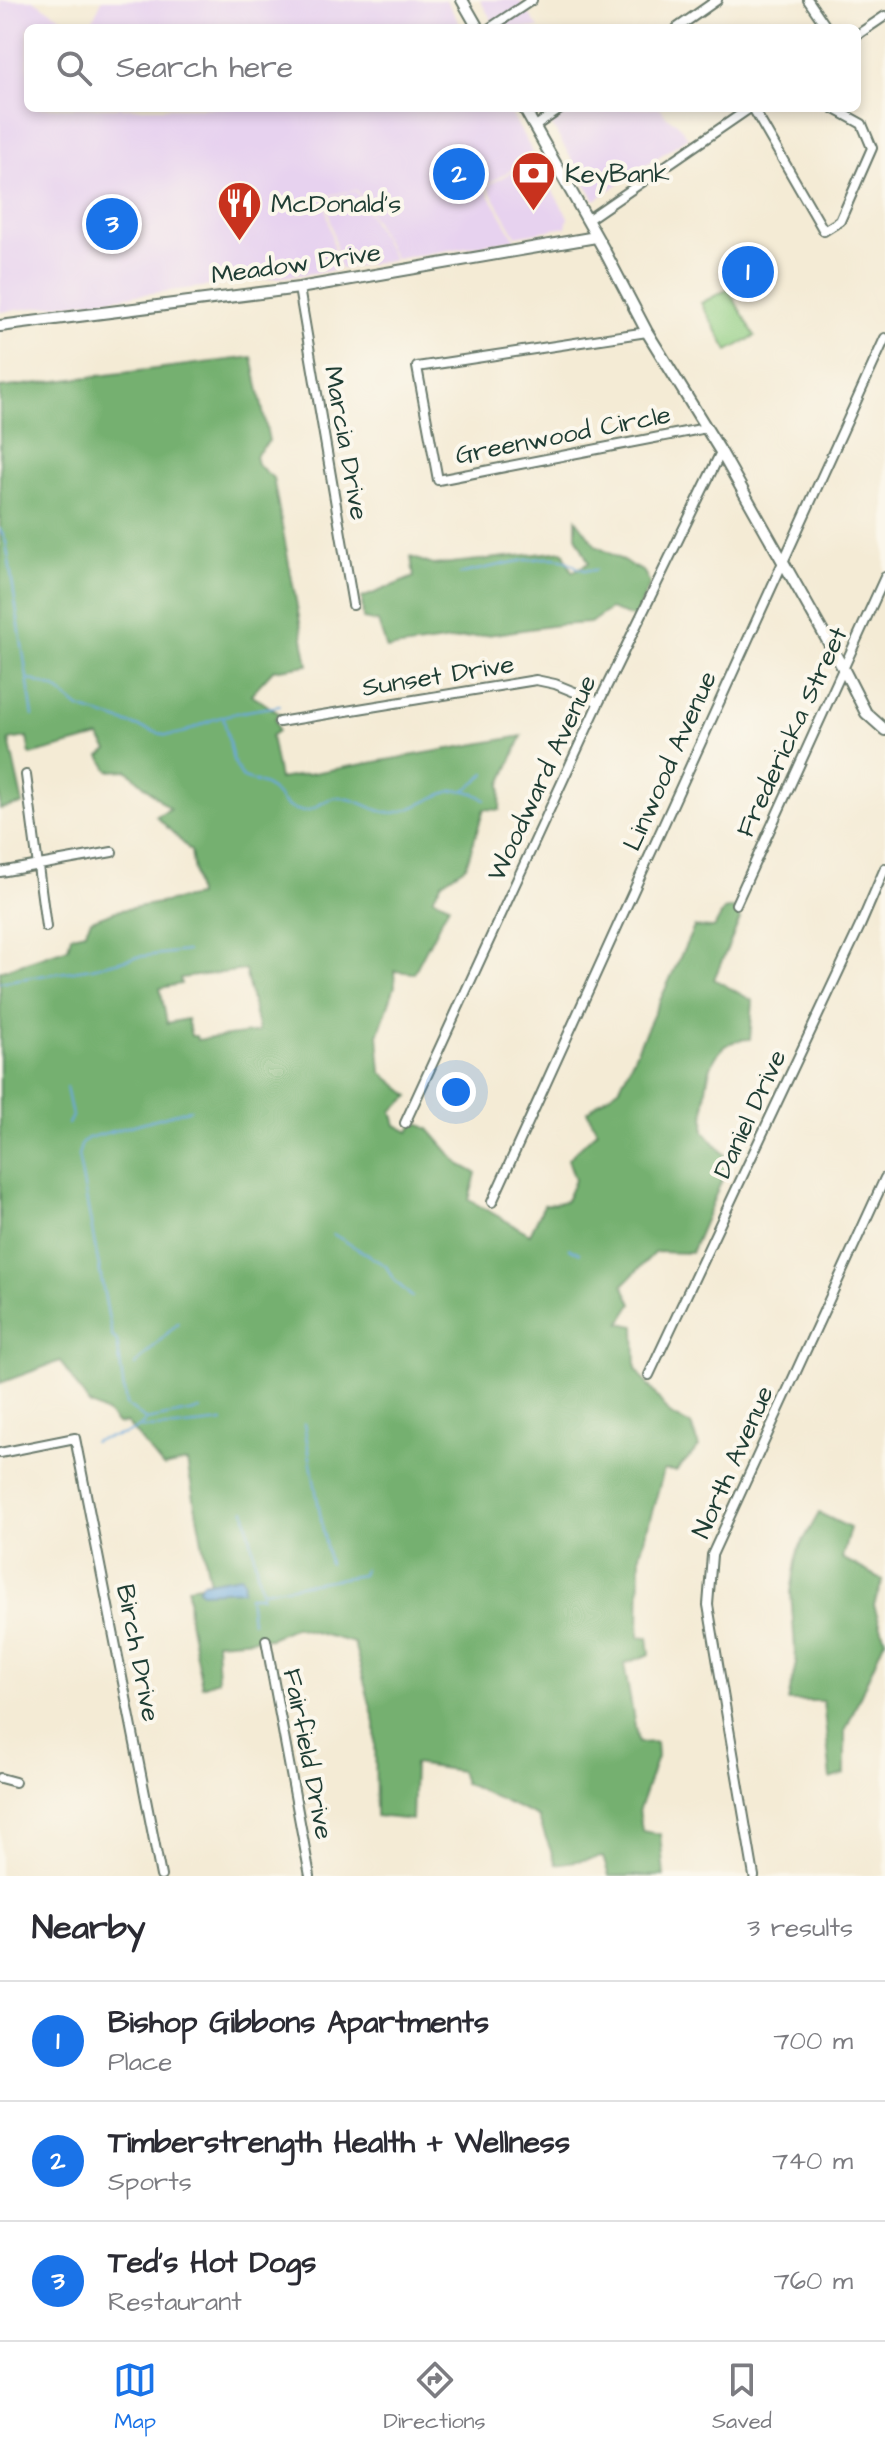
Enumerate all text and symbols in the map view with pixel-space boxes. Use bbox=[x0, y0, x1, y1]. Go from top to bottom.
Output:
search box bbox=[24, 24, 861, 112]
icon: search bbox=[52, 46, 96, 90]
text: Search here bbox=[116, 47, 293, 89]
pin: 2 bbox=[433, 144, 485, 204]
bank icon: KeyBank bbox=[510, 150, 558, 213]
place label: KeyBank bbox=[565, 156, 670, 194]
restaurant icon: McDonald's bbox=[216, 180, 264, 243]
place label: McDonald's bbox=[271, 186, 401, 222]
pin: 3 bbox=[86, 194, 138, 254]
street label: Meadow Drive bbox=[209, 234, 383, 294]
pin: 1 bbox=[722, 242, 774, 302]
street label: Marcia Drive bbox=[315, 363, 377, 523]
street label: Greenwood Circle bbox=[452, 396, 674, 474]
street label: Fredericka Street bbox=[727, 620, 857, 843]
street label: Sunset Drive bbox=[359, 646, 517, 706]
street label: Linwood Avenue bbox=[614, 665, 726, 857]
street label: Woodward Avenue bbox=[478, 669, 606, 887]
street label: Daniel Drive bbox=[704, 1044, 796, 1184]
your location bbox=[436, 1072, 476, 1112]
street label: North Avenue bbox=[683, 1380, 783, 1544]
street label: Birch Drive bbox=[107, 1581, 169, 1725]
street label: Fairfield Drive bbox=[274, 1665, 342, 1843]
text: Nearby bbox=[32, 1904, 146, 1952]
text: 3 results bbox=[747, 1910, 853, 1946]
text: Bishop Gibbons Apartments bbox=[108, 2002, 489, 2044]
text: 1 bbox=[56, 2023, 60, 2059]
text: 700 m bbox=[774, 2023, 853, 2059]
text: Place bbox=[108, 2044, 172, 2080]
text: Timberstrength Health + Wellness bbox=[108, 2122, 570, 2164]
text: 2 bbox=[51, 2143, 65, 2179]
text: 740 m bbox=[772, 2143, 853, 2179]
text: Sports bbox=[108, 2164, 192, 2200]
text: Ted's Hot Dogs bbox=[108, 2242, 316, 2284]
text: 3 bbox=[51, 2263, 65, 2299]
text: 760 m bbox=[774, 2263, 853, 2299]
text: Restaurant bbox=[108, 2284, 242, 2320]
tab: Map bbox=[113, 2358, 157, 2437]
tab: Directions bbox=[383, 2358, 486, 2437]
tab: Saved bbox=[712, 2358, 772, 2437]

